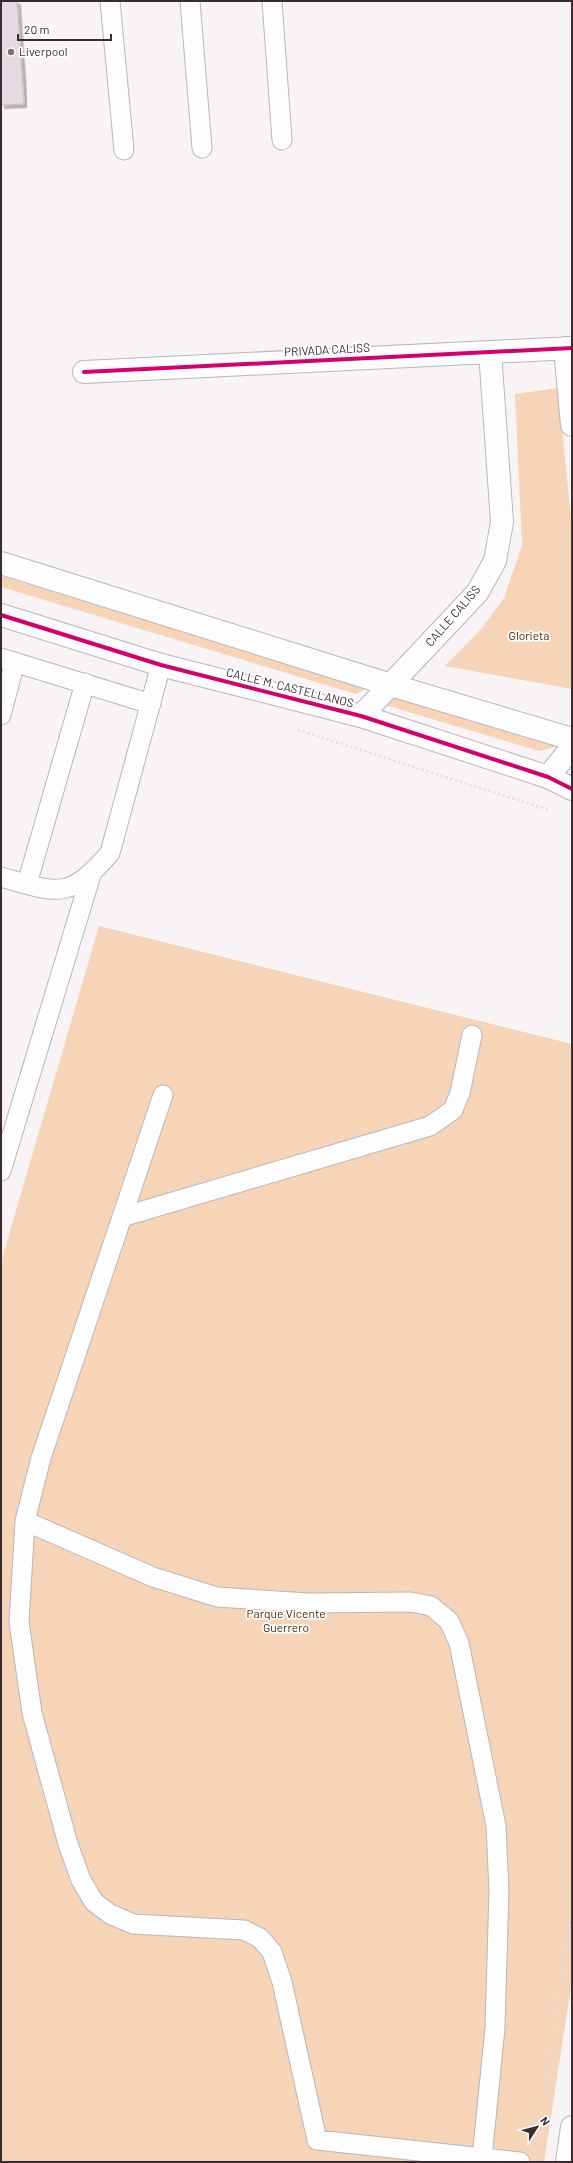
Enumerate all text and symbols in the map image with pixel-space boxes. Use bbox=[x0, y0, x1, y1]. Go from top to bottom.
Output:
scale bar bbox=[18, 16, 111, 42]
text: 20 m bbox=[24, 22, 50, 36]
place label: Liverpool bbox=[19, 44, 68, 58]
marker: Liverpool bbox=[6, 47, 16, 57]
street label: PRIVADA CALISS bbox=[284, 340, 370, 358]
street label: CALLE CALISS bbox=[422, 582, 483, 649]
park label: Glorieta bbox=[509, 628, 549, 642]
street label: CALLE M. CASTELLANOS bbox=[225, 664, 356, 710]
park label: Parque Vicente Guerrero bbox=[246, 1606, 326, 1634]
north arrow bbox=[517, 2107, 557, 2147]
text: N bbox=[538, 2114, 553, 2128]

